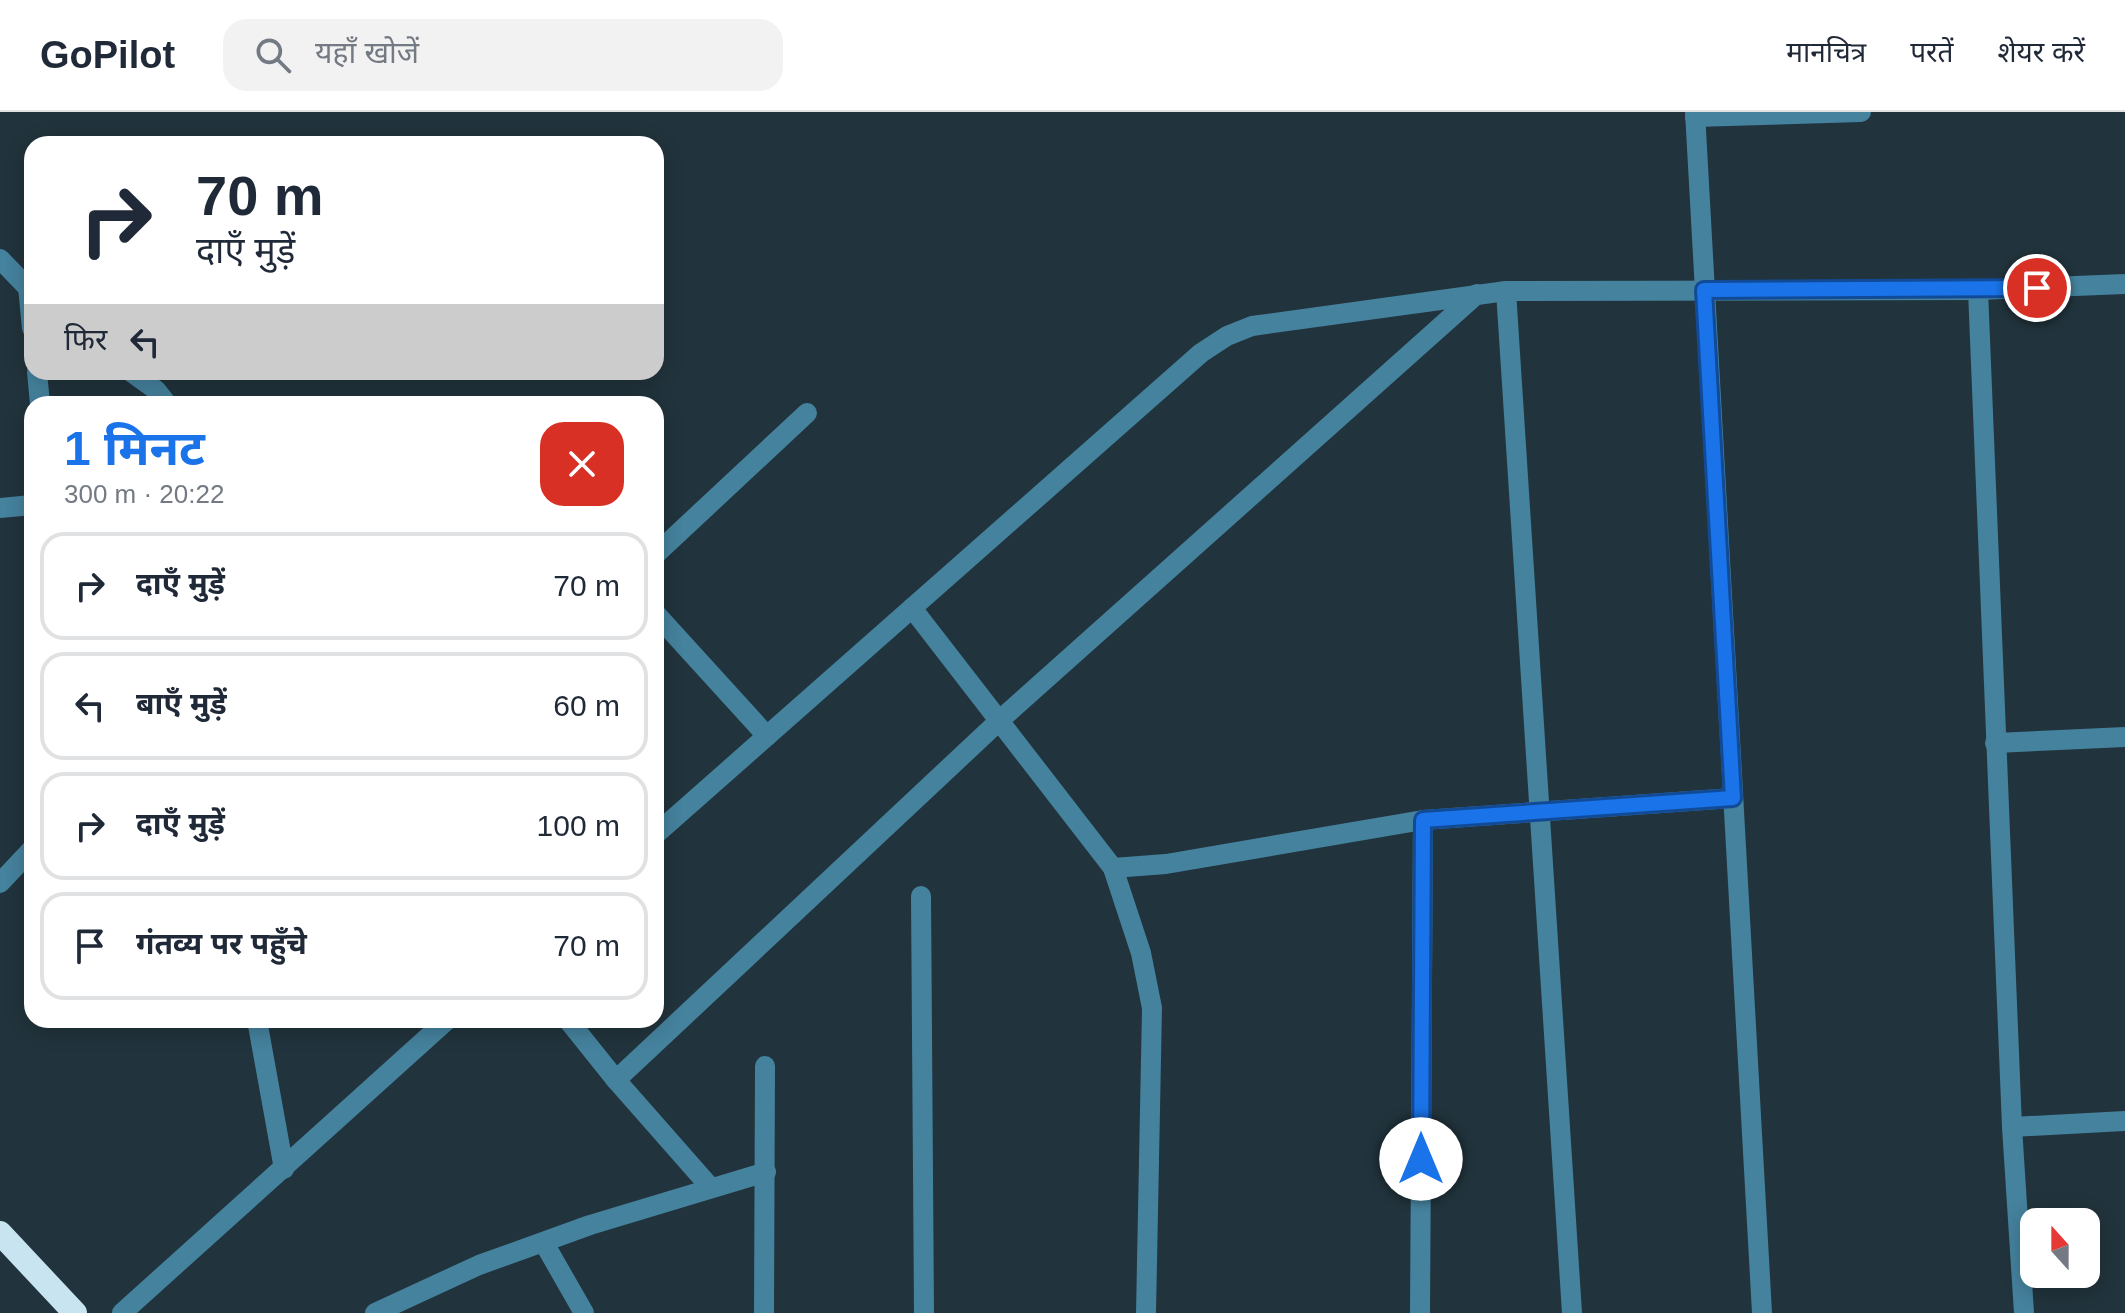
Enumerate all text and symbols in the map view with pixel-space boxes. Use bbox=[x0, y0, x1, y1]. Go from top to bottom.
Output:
search box bbox=[223, 19, 783, 91]
icon: search bbox=[251, 33, 295, 77]
text: GoPilot bbox=[40, 34, 175, 76]
text: यहाँ खोजें bbox=[315, 36, 419, 69]
text: मानचित्र bbox=[1786, 37, 1866, 68]
text: परतें bbox=[1910, 37, 1954, 68]
text: शेयर करें bbox=[1998, 37, 2085, 68]
text: 70 m bbox=[196, 164, 324, 227]
icon: right bbox=[64, 168, 168, 272]
text: दाएँ मुड़ें bbox=[196, 230, 295, 271]
pin bbox=[2003, 254, 2071, 322]
icon: arrive bbox=[2015, 266, 2059, 310]
icon: left bbox=[123, 320, 167, 364]
text: फिर bbox=[64, 323, 107, 356]
text: 1 मिनट bbox=[64, 422, 205, 475]
button: close bbox=[540, 422, 624, 506]
text: 300 m · 20:22 bbox=[64, 479, 224, 509]
icon: right bbox=[68, 564, 112, 608]
text: दाएँ मुड़ें bbox=[136, 567, 225, 600]
text: 70 m bbox=[553, 569, 620, 602]
icon: left bbox=[68, 684, 112, 728]
text: बाएँ मुड़ें bbox=[136, 687, 227, 720]
text: 60 m bbox=[553, 689, 620, 722]
icon: right bbox=[68, 804, 112, 848]
text: दाएँ मुड़ें bbox=[136, 807, 225, 840]
text: 100 m bbox=[537, 809, 620, 842]
icon: arrive bbox=[68, 924, 112, 968]
text: गंतव्य पर पहुँचे bbox=[136, 927, 307, 960]
text: 70 m bbox=[553, 929, 620, 962]
position arrow bbox=[1379, 1117, 1463, 1201]
north arrow bbox=[2020, 1208, 2100, 1288]
map controls bbox=[2020, 1208, 2100, 1288]

